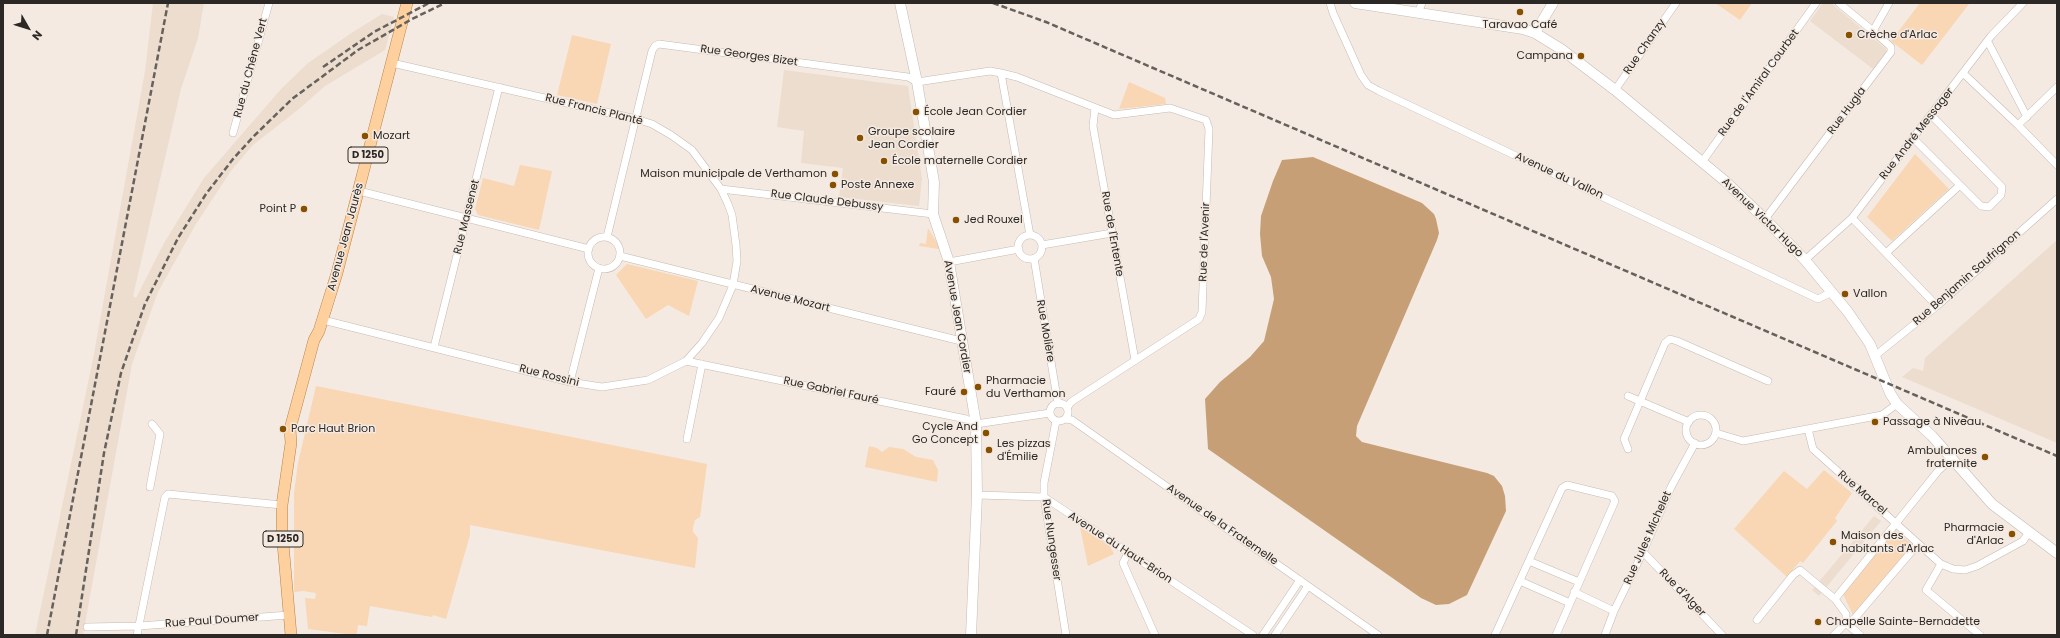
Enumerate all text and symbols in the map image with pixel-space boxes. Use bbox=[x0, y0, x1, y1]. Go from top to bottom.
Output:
marker: Taravao Café bbox=[1515, 7, 1525, 17]
north arrow bbox=[8, 8, 48, 48]
street label: Rue du Chêne Vert bbox=[231, 17, 271, 119]
street label: Rue Chanzy bbox=[1621, 17, 1669, 77]
place label: Taravao Café bbox=[1483, 18, 1557, 32]
text: N bbox=[29, 27, 46, 44]
street label: Rue de l'Amiral Courbet bbox=[1716, 27, 1802, 139]
place label: Crèche d'Arlac bbox=[1857, 28, 1937, 42]
marker: Crèche d'Arlac bbox=[1844, 30, 1854, 40]
street label: Rue Georges Bizet bbox=[699, 43, 799, 69]
place label: Campana bbox=[1516, 49, 1573, 63]
marker: Campana bbox=[1576, 51, 1586, 61]
street label: Rue Hugla bbox=[1825, 85, 1869, 137]
street label: Rue André Messager bbox=[1877, 85, 1957, 183]
street label: Rue Francis Planté bbox=[544, 91, 644, 129]
place label: École Jean Cordier bbox=[924, 105, 1027, 119]
marker: École Jean Cordier bbox=[911, 107, 921, 117]
place label: Groupe scolaire Jean Cordier bbox=[868, 125, 955, 151]
place label: Mozart bbox=[373, 129, 410, 143]
marker: Mozart bbox=[360, 131, 370, 141]
marker: Groupe scolaire Jean Cordier bbox=[855, 133, 865, 143]
road number: D 1250 bbox=[348, 147, 388, 163]
street label: Avenue du Vallon bbox=[1513, 150, 1605, 202]
place label: École maternelle Cordier bbox=[892, 154, 1027, 168]
marker: École maternelle Cordier bbox=[879, 156, 889, 166]
place label: Maison municipale de Verthamon bbox=[640, 167, 827, 181]
marker: Maison municipale de Verthamon bbox=[830, 169, 840, 179]
street label: Avenue Victor Hugo bbox=[1718, 176, 1806, 260]
street label: Rue Massenet bbox=[451, 178, 483, 256]
place label: Poste Annexe bbox=[841, 178, 914, 192]
marker: Poste Annexe bbox=[828, 180, 838, 190]
street label: Avenue Jean Jaurès bbox=[325, 182, 367, 292]
street label: Rue Claude Debussy bbox=[770, 188, 884, 214]
street label: Rue de l'Entente bbox=[1098, 190, 1126, 278]
place label: Point P bbox=[260, 202, 296, 216]
street label: Rue de l'Avenir bbox=[1197, 202, 1213, 282]
marker: Point P bbox=[299, 204, 309, 214]
place label: Jed Rouxel bbox=[964, 213, 1023, 227]
marker: Jed Rouxel bbox=[951, 215, 961, 225]
street label: Rue Benjamin Saufrignon bbox=[1911, 228, 2023, 328]
street label: Avenue Jean Cordier bbox=[941, 259, 973, 375]
street label: Avenue Mozart bbox=[749, 283, 831, 315]
place label: Vallon bbox=[1853, 287, 1887, 301]
marker: Vallon bbox=[1840, 289, 1850, 299]
street label: Rue Molière bbox=[1033, 299, 1057, 363]
street label: Rue Rossini bbox=[518, 362, 580, 390]
street label: Rue Gabriel Fauré bbox=[782, 374, 880, 408]
place label: Pharmacie du Verthamon bbox=[986, 374, 1066, 400]
marker: Pharmacie du Verthamon bbox=[973, 382, 983, 392]
place label: Fauré bbox=[925, 385, 956, 399]
marker: Fauré bbox=[959, 387, 969, 397]
place label: Passage à Niveau bbox=[1883, 415, 1981, 429]
marker: Passage à Niveau bbox=[1870, 417, 1880, 427]
place label: Cycle And Go Concept bbox=[912, 420, 978, 446]
place label: Parc Haut Brion bbox=[291, 422, 375, 436]
marker: Parc Haut Brion bbox=[278, 424, 288, 434]
marker: Cycle And Go Concept bbox=[981, 428, 991, 438]
place label: Les pizzas d'Émilie bbox=[997, 437, 1051, 463]
place label: Ambulances fraternite bbox=[1907, 444, 1977, 470]
marker: Les pizzas d'Émilie bbox=[984, 445, 994, 455]
marker: Ambulances fraternite bbox=[1980, 452, 1990, 462]
street label: Rue Marcel bbox=[1835, 468, 1889, 518]
street label: Avenue de la Fraternelle bbox=[1164, 482, 1280, 568]
street label: Rue Jules Michelet bbox=[1621, 489, 1675, 587]
street label: Rue Nungesser bbox=[1039, 498, 1063, 582]
street label: Avenue du Haut-Brion bbox=[1065, 509, 1175, 587]
place label: Pharmacie d'Arlac bbox=[1944, 521, 2004, 547]
place label: Maison des habitants d'Arlac bbox=[1841, 529, 1934, 555]
marker: Pharmacie d'Arlac bbox=[2007, 529, 2017, 539]
road number: D 1250 bbox=[263, 531, 303, 547]
marker: Maison des habitants d'Arlac bbox=[1828, 537, 1838, 547]
street label: Rue d'Alger bbox=[1656, 566, 1708, 620]
street label: Rue Paul Doumer bbox=[165, 611, 259, 631]
place label: Chapelle Sainte-Bernadette bbox=[1826, 615, 1980, 629]
marker: Chapelle Sainte-Bernadette bbox=[1813, 617, 1823, 627]

